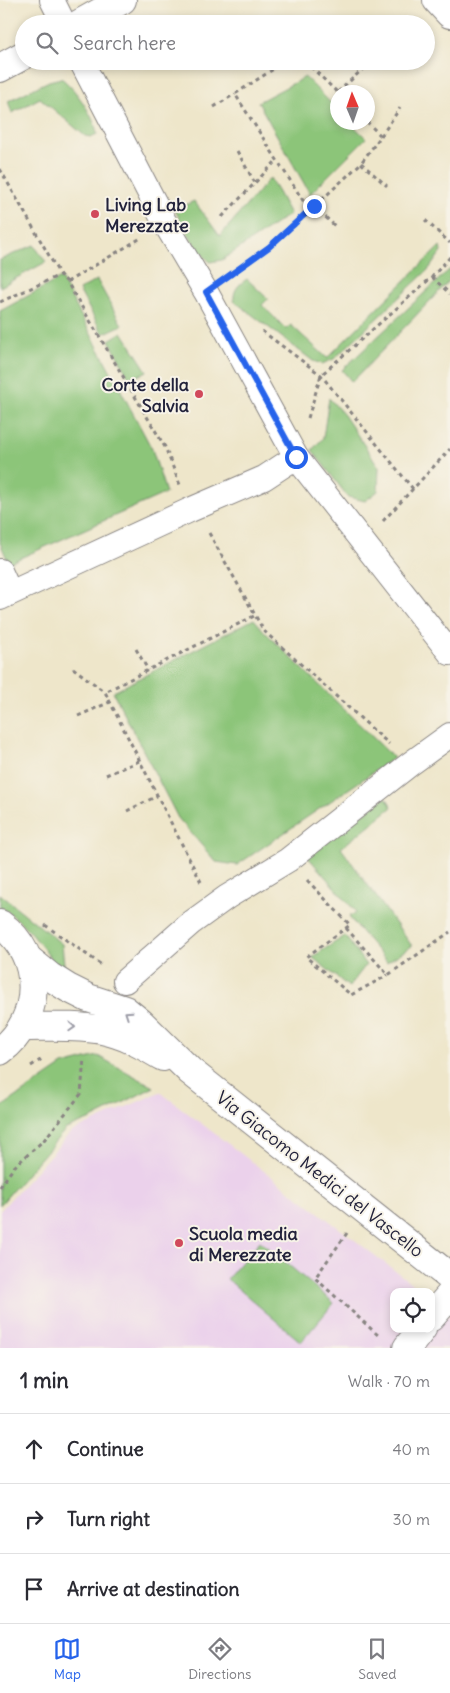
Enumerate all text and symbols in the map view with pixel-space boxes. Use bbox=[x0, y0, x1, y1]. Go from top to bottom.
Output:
search box bbox=[15, 15, 435, 70]
icon: search bbox=[33, 29, 61, 57]
text: Search here bbox=[73, 31, 176, 55]
north arrow bbox=[330, 85, 375, 130]
place label: Living Lab Merezzate bbox=[105, 193, 189, 237]
route end bbox=[303, 195, 326, 218]
marker: Living Lab Merezzate bbox=[89, 208, 101, 220]
place label: Corte della Salvia bbox=[101, 373, 189, 417]
marker: Corte della Salvia bbox=[193, 388, 205, 400]
route start bbox=[285, 446, 308, 469]
one-way arrow bbox=[125, 1011, 134, 1020]
one-way arrow bbox=[68, 1022, 76, 1033]
street label: Via Giacomo Medici del Vascello bbox=[212, 1086, 428, 1262]
place label: Scuola media di Merezzate bbox=[189, 1222, 298, 1266]
marker: Scuola media di Merezzate bbox=[173, 1237, 185, 1249]
map controls bbox=[390, 1288, 435, 1333]
button: locate bbox=[390, 1288, 435, 1333]
text: 1 min bbox=[20, 1367, 69, 1394]
text: Walk · 70 m bbox=[348, 1371, 430, 1391]
icon: ahead bbox=[20, 1435, 48, 1463]
text: Continue bbox=[67, 1437, 144, 1461]
text: 40 m bbox=[392, 1439, 430, 1459]
icon: right bbox=[20, 1505, 48, 1533]
text: Turn right bbox=[67, 1507, 150, 1531]
text: 30 m bbox=[393, 1509, 430, 1529]
icon: arrive bbox=[20, 1575, 48, 1603]
text: Arrive at destination bbox=[67, 1577, 240, 1601]
tab: Map bbox=[53, 1635, 81, 1683]
tab: Directions bbox=[188, 1635, 251, 1683]
tab: Saved bbox=[358, 1635, 397, 1683]

